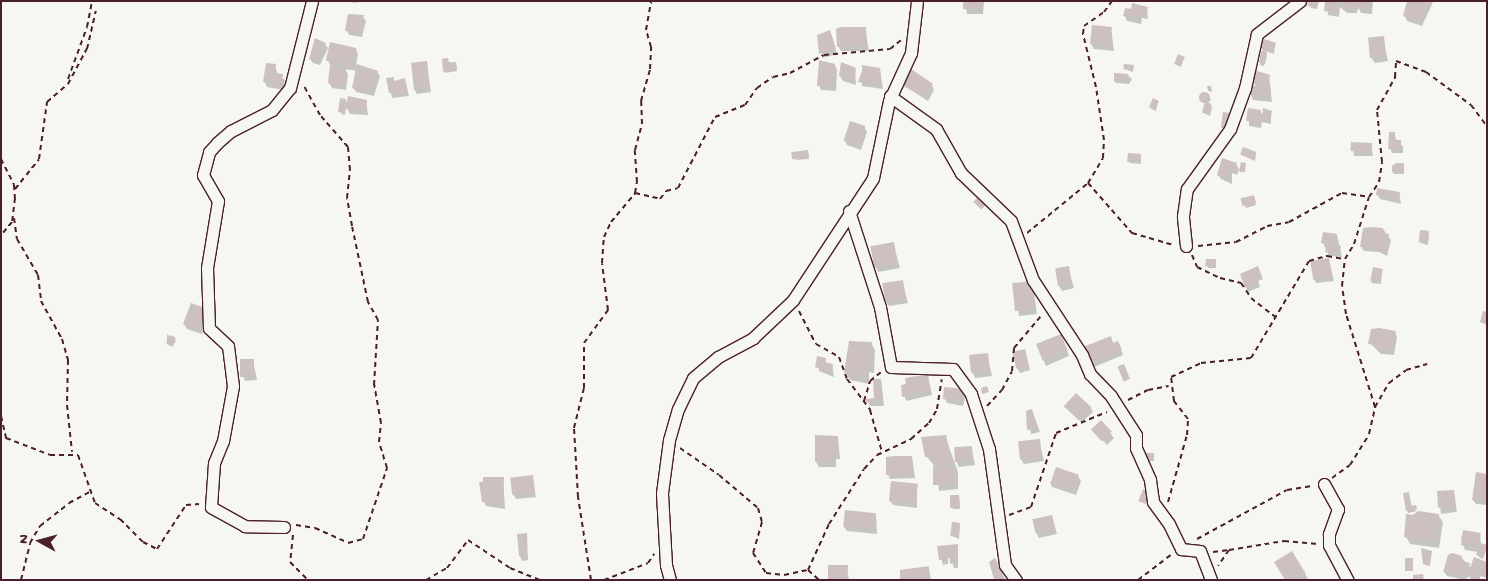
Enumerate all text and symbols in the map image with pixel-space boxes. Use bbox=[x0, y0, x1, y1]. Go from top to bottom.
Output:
north arrow bbox=[15, 516, 65, 566]
text: N bbox=[16, 534, 34, 545]

